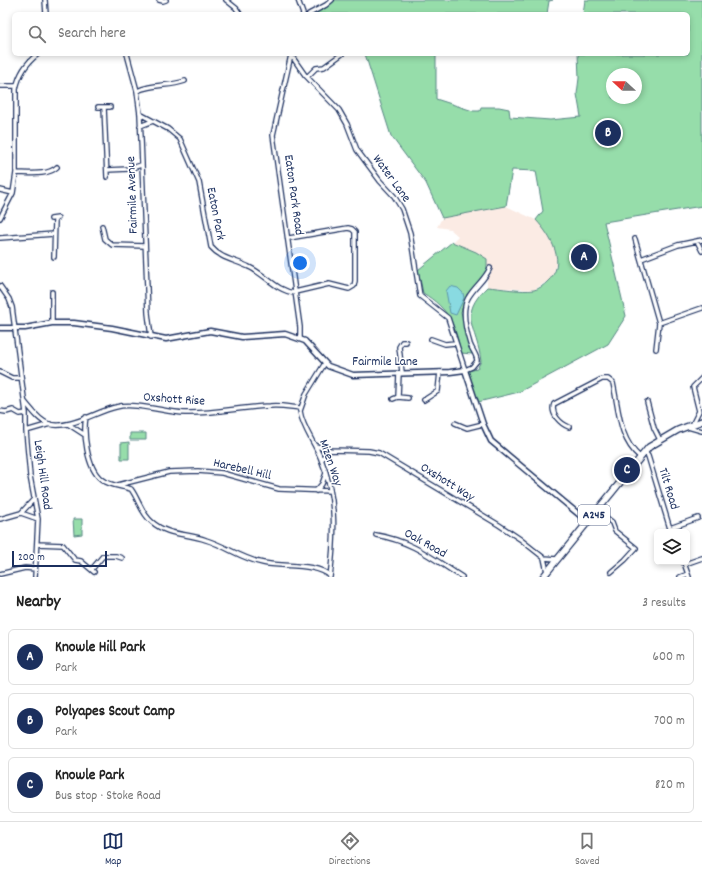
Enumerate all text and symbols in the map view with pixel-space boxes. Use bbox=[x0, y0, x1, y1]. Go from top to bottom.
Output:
search box bbox=[12, 12, 690, 56]
icon: search bbox=[26, 23, 48, 45]
text: Search here bbox=[58, 23, 126, 45]
north arrow bbox=[606, 68, 642, 104]
pin: B bbox=[595, 118, 621, 148]
street label: Water Lane bbox=[367, 151, 415, 207]
street label: Eaton Park Road bbox=[278, 154, 308, 236]
street label: Fairmile Avenue bbox=[122, 156, 144, 234]
street label: Eaton Park bbox=[201, 186, 229, 242]
pin: A bbox=[571, 242, 597, 272]
your location bbox=[290, 253, 310, 273]
street label: Fairmile Lane bbox=[352, 353, 418, 372]
street label: Oxshott Rise bbox=[142, 388, 206, 412]
street label: Mizen Way bbox=[313, 437, 347, 490]
street label: Leigh Hill Road bbox=[28, 439, 56, 511]
street label: Harebell Hill bbox=[211, 454, 273, 486]
pin: C bbox=[614, 455, 640, 485]
street label: Oxshott Way bbox=[416, 459, 478, 508]
street label: Tilt Road bbox=[653, 466, 683, 512]
road number: A245 bbox=[578, 505, 610, 525]
street label: Oak Road bbox=[400, 524, 450, 564]
map controls bbox=[654, 529, 690, 565]
button: layers bbox=[654, 529, 690, 565]
scale bar bbox=[12, 549, 107, 568]
text: 200 m bbox=[18, 550, 45, 566]
text: Nearby bbox=[16, 591, 60, 615]
text: 3 results bbox=[642, 594, 686, 613]
text: Knowle Hill Park bbox=[55, 637, 145, 659]
text: A bbox=[26, 648, 34, 667]
text: 600 m bbox=[653, 648, 685, 667]
text: Park bbox=[55, 659, 77, 678]
text: Polyapes Scout Camp bbox=[55, 701, 175, 723]
text: B bbox=[27, 712, 33, 731]
text: 700 m bbox=[654, 712, 685, 731]
text: Park bbox=[55, 723, 77, 742]
text: Knowle Park bbox=[55, 765, 124, 787]
text: C bbox=[27, 776, 33, 795]
text: 820 m bbox=[655, 776, 685, 795]
text: Bus stop · Stoke Road bbox=[55, 787, 161, 806]
tab: Map bbox=[102, 830, 124, 870]
tab: Directions bbox=[329, 830, 371, 870]
tab: Saved bbox=[575, 830, 600, 870]

